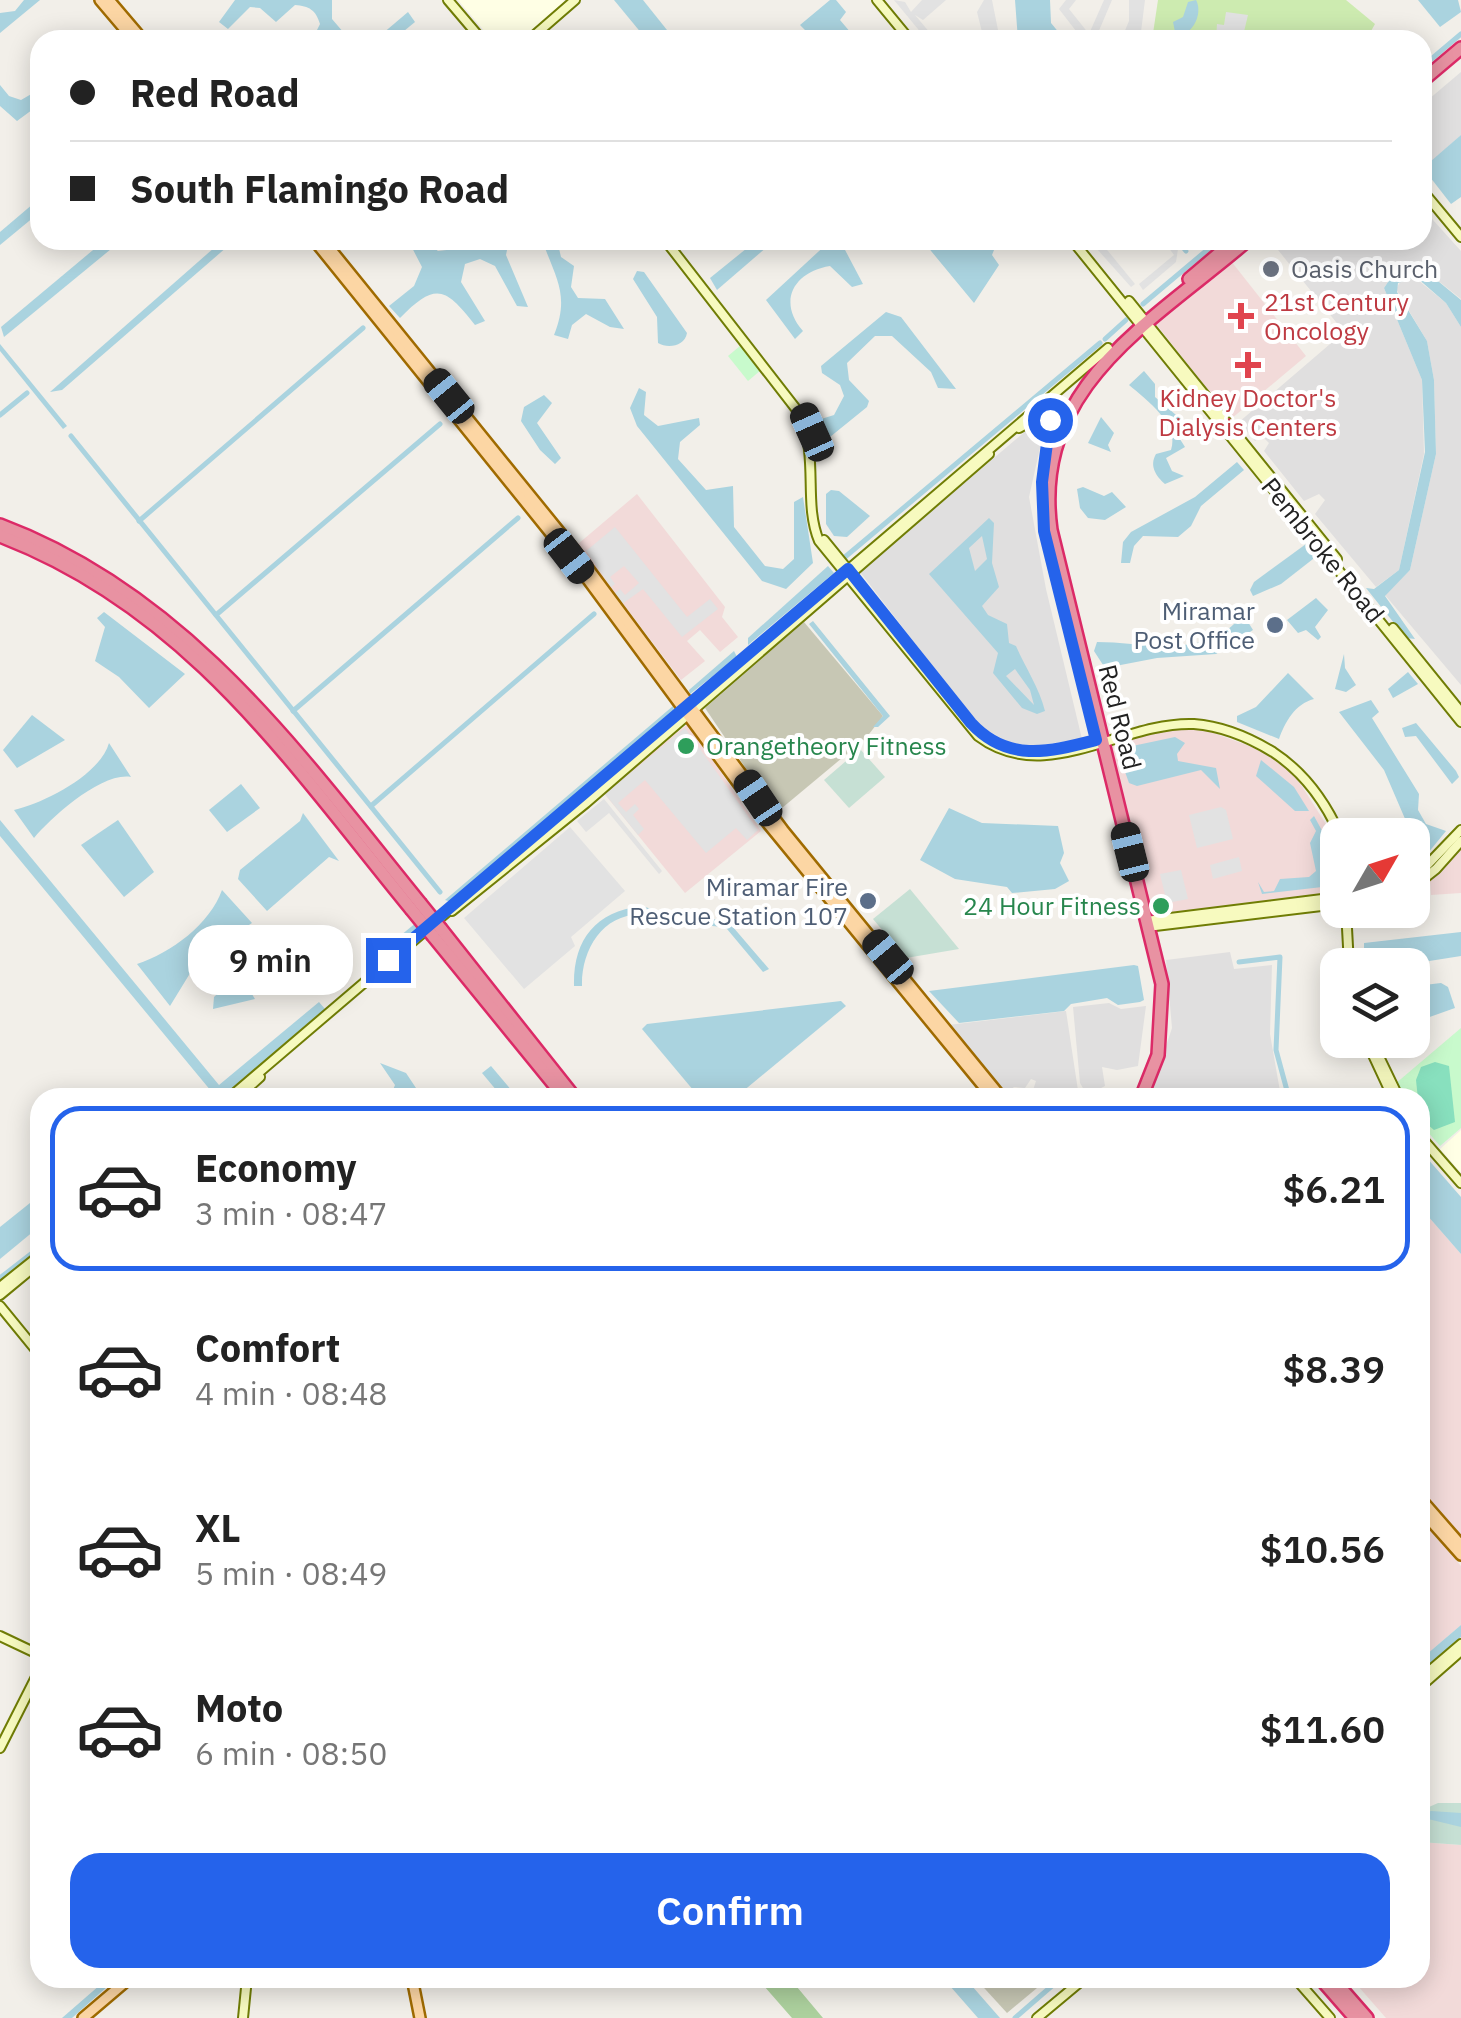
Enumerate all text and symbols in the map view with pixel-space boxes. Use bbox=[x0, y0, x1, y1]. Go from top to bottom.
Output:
text: Red Road bbox=[130, 68, 300, 117]
text: South Flamingo Road bbox=[130, 164, 509, 213]
place label: Oasis Church bbox=[1291, 252, 1438, 285]
marker: Oasis Church bbox=[1260, 258, 1282, 280]
place label: 21st Century Oncology bbox=[1264, 285, 1410, 347]
marker: 21st Century Oncology bbox=[1228, 303, 1254, 329]
marker: Kidney Doctor's Dialysis Centers bbox=[1235, 352, 1261, 378]
car bbox=[418, 363, 480, 429]
place label: Kidney Doctor's Dialysis Centers bbox=[1158, 381, 1338, 443]
car bbox=[786, 398, 838, 466]
route start bbox=[1028, 398, 1073, 443]
street label: Pembroke Road bbox=[1255, 470, 1392, 629]
car bbox=[539, 523, 599, 589]
place label: Miramar Post Office bbox=[1134, 594, 1255, 656]
marker: Miramar Post Office bbox=[1264, 614, 1286, 636]
street label: Red Road bbox=[1092, 661, 1149, 773]
place label: Orangetheory Fitness bbox=[706, 729, 947, 762]
marker: Orangetheory Fitness bbox=[675, 735, 697, 757]
car bbox=[729, 765, 787, 831]
north arrow bbox=[1320, 818, 1430, 928]
map controls bbox=[1320, 818, 1430, 1058]
car bbox=[1108, 819, 1152, 885]
place label: Miramar Fire Rescue Station 107 bbox=[629, 870, 848, 932]
place label: 24 Hour Fitness bbox=[963, 889, 1141, 922]
marker: Miramar Fire Rescue Station 107 bbox=[857, 890, 879, 912]
marker: 24 Hour Fitness bbox=[1150, 895, 1172, 917]
car bbox=[857, 924, 919, 990]
callout: 9 min bbox=[188, 925, 353, 995]
route end bbox=[366, 938, 411, 983]
text: 9 min bbox=[229, 939, 312, 981]
button: layers bbox=[1320, 948, 1430, 1058]
text: Economy bbox=[195, 1143, 357, 1192]
icon: car bbox=[75, 1144, 165, 1234]
text: $6.21 bbox=[1282, 1164, 1385, 1213]
text: 3 min · 08:47 bbox=[195, 1192, 388, 1234]
text: Comfort bbox=[195, 1323, 340, 1372]
icon: car bbox=[75, 1324, 165, 1414]
text: $8.39 bbox=[1282, 1344, 1385, 1393]
text: 4 min · 08:48 bbox=[195, 1372, 388, 1414]
text: XL bbox=[195, 1503, 241, 1552]
icon: car bbox=[75, 1504, 165, 1594]
text: $10.56 bbox=[1260, 1524, 1385, 1573]
text: 5 min · 08:49 bbox=[195, 1552, 388, 1594]
text: Moto bbox=[195, 1683, 283, 1732]
icon: car bbox=[75, 1684, 165, 1774]
text: $11.60 bbox=[1260, 1704, 1385, 1753]
text: 6 min · 08:50 bbox=[195, 1732, 388, 1774]
button: Confirm bbox=[70, 1853, 1390, 1968]

